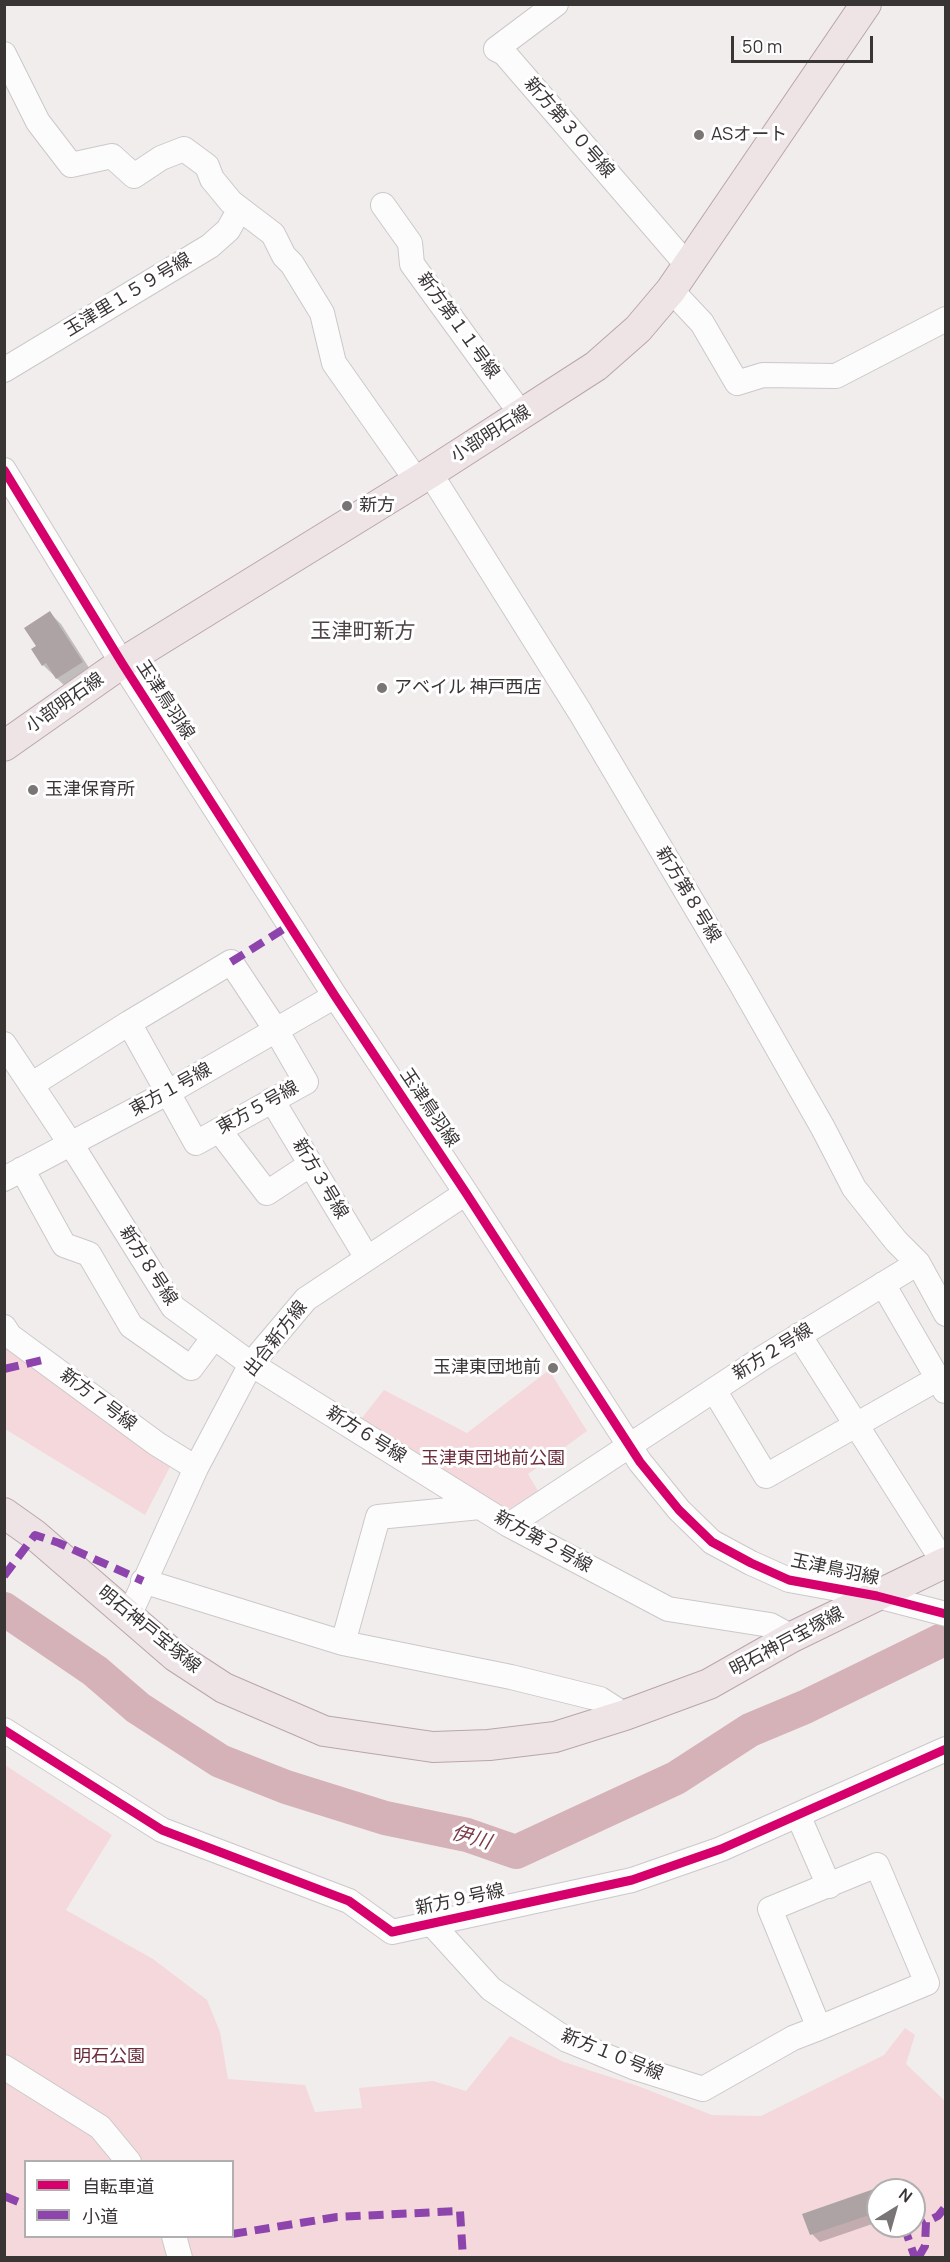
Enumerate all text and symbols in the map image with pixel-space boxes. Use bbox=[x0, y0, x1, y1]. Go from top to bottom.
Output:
scale bar bbox=[734, 24, 876, 62]
text: 50 m bbox=[742, 34, 782, 58]
street label: 新方第３０号線 bbox=[520, 73, 618, 183]
place label: ASオート bbox=[711, 124, 787, 146]
marker: ASオート bbox=[692, 128, 706, 142]
street label: 玉津里１５９号線 bbox=[61, 249, 195, 341]
street label: 新方第１１号線 bbox=[412, 269, 504, 383]
street label: 小部明石線 bbox=[447, 401, 535, 467]
place label: 新方 bbox=[359, 495, 395, 517]
marker: 新方 bbox=[340, 499, 354, 513]
district label: 玉津町新方 bbox=[311, 619, 415, 645]
street label: 玉津鳥羽線 bbox=[131, 656, 199, 744]
street label: 小部明石線 bbox=[22, 668, 108, 738]
place label: アベイル 神戸西店 bbox=[394, 677, 542, 699]
marker: アベイル 神戸西店 bbox=[375, 681, 389, 695]
place label: 玉津保育所 bbox=[45, 779, 135, 801]
marker: 玉津保育所 bbox=[26, 783, 40, 797]
street label: 新方第８号線 bbox=[651, 843, 725, 947]
street label: 東方１号線 bbox=[126, 1059, 216, 1121]
street label: 玉津鳥羽線 bbox=[395, 1065, 463, 1151]
street label: 東方５号線 bbox=[213, 1077, 303, 1139]
street label: 新方３号線 bbox=[288, 1135, 352, 1223]
street label: 新方８号線 bbox=[114, 1222, 182, 1310]
street label: 出合新方線 bbox=[240, 1297, 312, 1381]
street label: 新方２号線 bbox=[729, 1319, 817, 1385]
place label: 玉津東団地前 bbox=[433, 1357, 541, 1379]
marker: 玉津東団地前 bbox=[546, 1361, 560, 1375]
street label: 新方７号線 bbox=[56, 1364, 140, 1436]
street label: 新方６号線 bbox=[322, 1402, 410, 1468]
park label: 玉津東団地前公園 bbox=[421, 1448, 565, 1470]
street label: 新方第２号線 bbox=[491, 1506, 595, 1578]
street label: 玉津鳥羽線 bbox=[789, 1550, 881, 1590]
street label: 明石神戸宝塚線 bbox=[93, 1582, 205, 1678]
street label: 明石神戸宝塚線 bbox=[726, 1603, 848, 1681]
water label: 伊川 bbox=[448, 1821, 494, 1855]
street label: 新方９号線 bbox=[414, 1880, 506, 1920]
street label: 新方１０号線 bbox=[558, 2025, 666, 2085]
park label: 明石公園 bbox=[73, 2046, 145, 2068]
legend bbox=[24, 2160, 234, 2238]
text: 自転車道 bbox=[82, 2174, 154, 2198]
north arrow bbox=[866, 2178, 926, 2238]
text: N bbox=[894, 2183, 917, 2207]
text: 小道 bbox=[82, 2204, 118, 2228]

